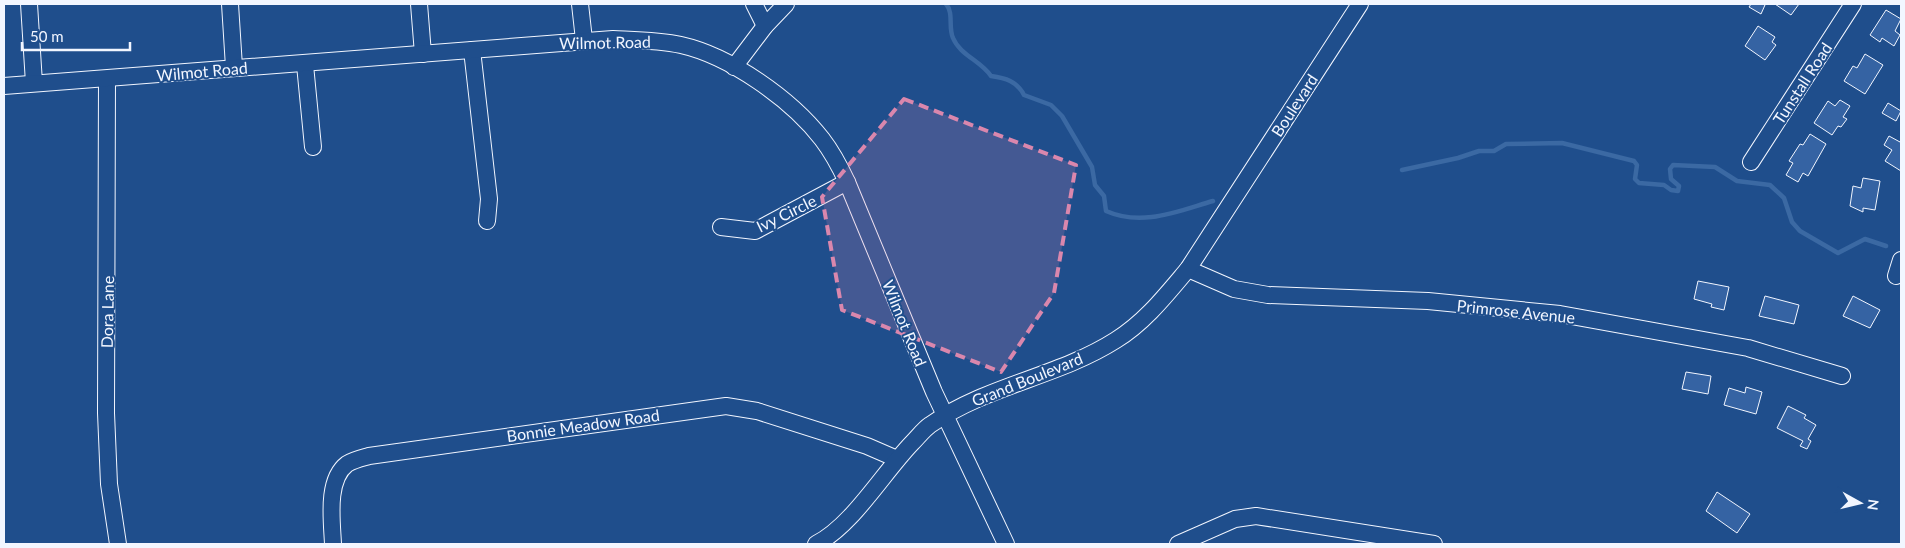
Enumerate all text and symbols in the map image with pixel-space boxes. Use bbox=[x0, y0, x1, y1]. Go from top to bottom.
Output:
scale bar bbox=[22, 20, 130, 52]
text: 50 m bbox=[30, 27, 64, 45]
street label: Wilmot Road bbox=[559, 32, 651, 52]
street label: Tunstall Road bbox=[1769, 39, 1835, 127]
street label: Wilmot Road bbox=[156, 58, 248, 84]
street label: Boulevard bbox=[1267, 70, 1321, 140]
street label: Ivy Circle bbox=[753, 190, 819, 236]
street label: Dora Lane bbox=[97, 276, 117, 348]
street label: Wilmot Road bbox=[879, 277, 931, 369]
street label: Primrose Avenue bbox=[1456, 295, 1576, 327]
street label: Grand Boulevard bbox=[969, 348, 1085, 410]
street label: Bonnie Meadow Road bbox=[505, 405, 661, 445]
north arrow bbox=[1835, 478, 1885, 528]
text: N bbox=[1864, 498, 1883, 511]

